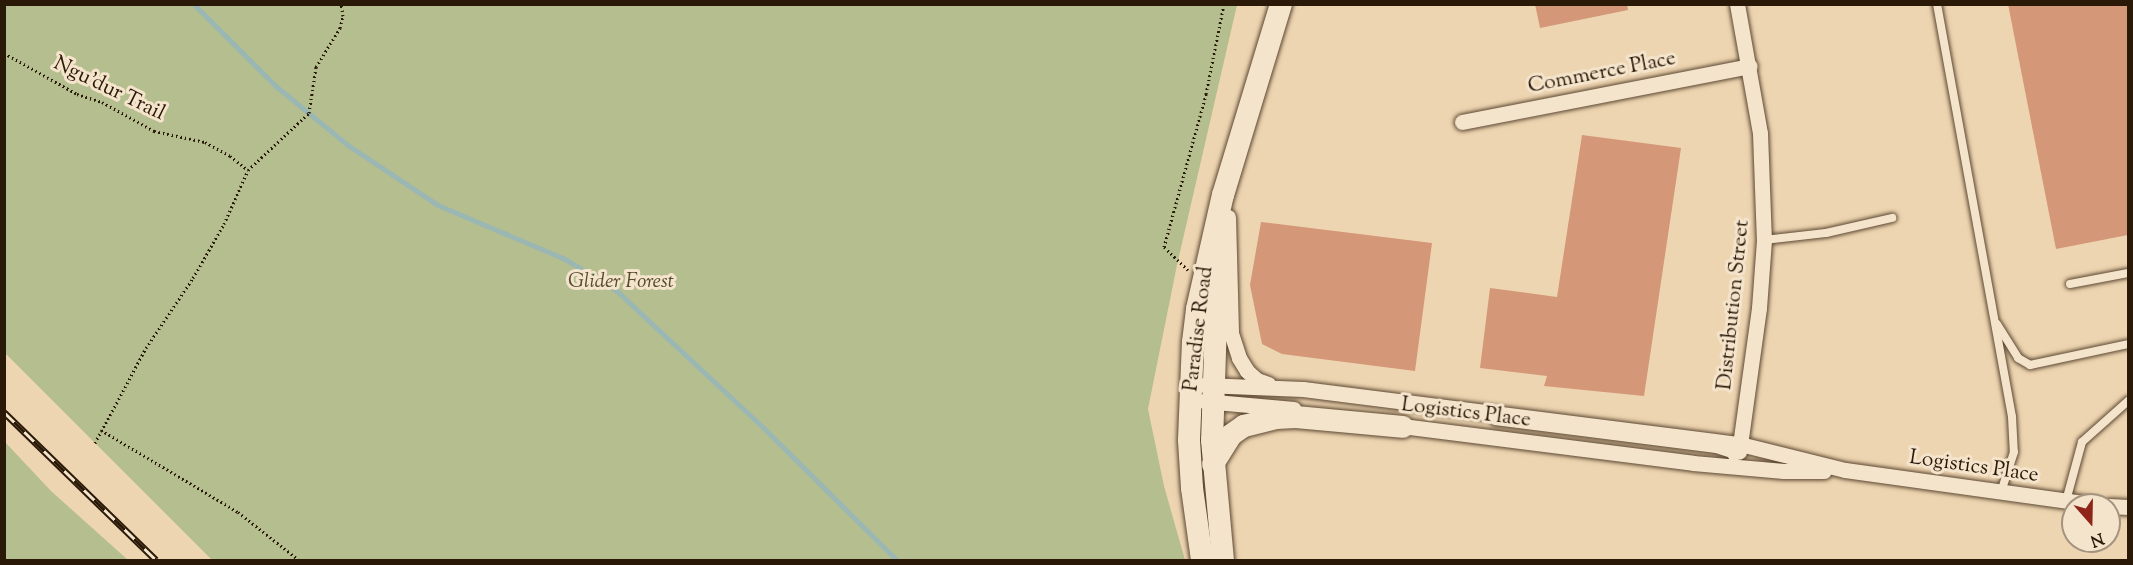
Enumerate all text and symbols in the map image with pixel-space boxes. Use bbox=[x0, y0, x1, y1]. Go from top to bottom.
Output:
street label: Commerce Place bbox=[1526, 46, 1678, 100]
street label: Ngu’dur Trail bbox=[49, 51, 169, 127]
street label: Distribution Street bbox=[1713, 219, 1755, 391]
street label: Paradise Road bbox=[1179, 265, 1219, 393]
park label: Glider Forest bbox=[568, 269, 674, 295]
street label: Logistics Place bbox=[1400, 393, 1532, 433]
street label: Logistics Place bbox=[1908, 445, 2040, 489]
north arrow bbox=[2061, 493, 2121, 553]
text: N bbox=[2087, 526, 2107, 551]

